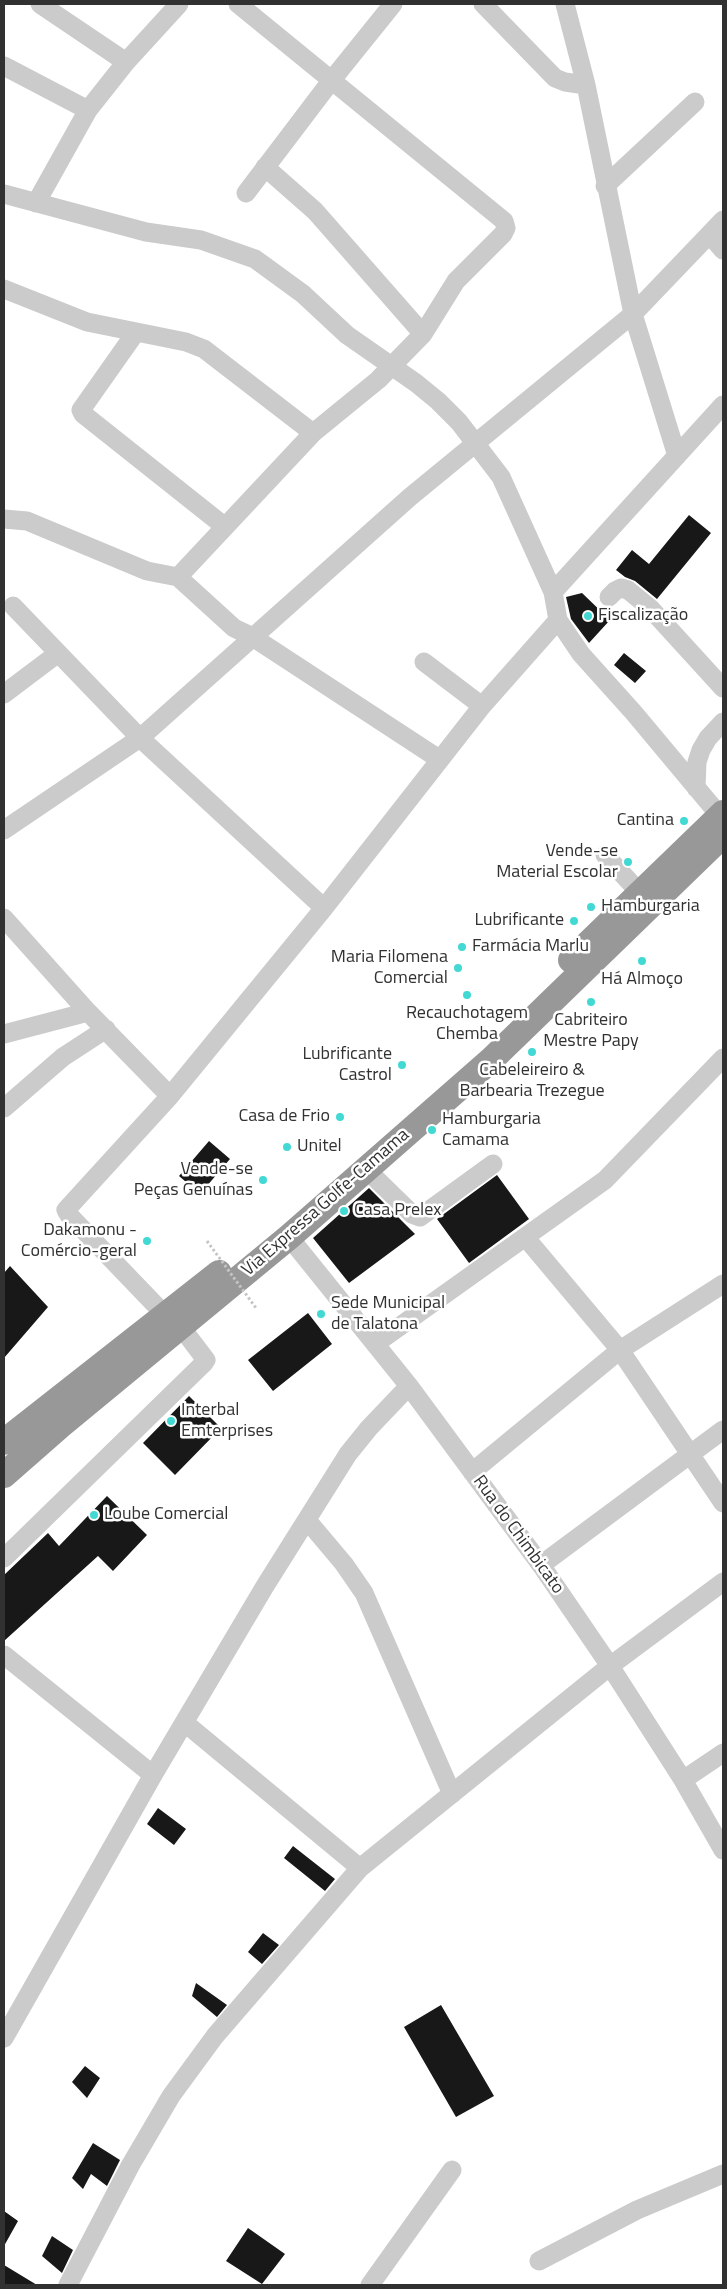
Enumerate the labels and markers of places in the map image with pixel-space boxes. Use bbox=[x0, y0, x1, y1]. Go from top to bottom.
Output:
place label: Fiscalização bbox=[598, 605, 688, 627]
marker: Fiscalização bbox=[582, 610, 594, 622]
place label: Cantina bbox=[617, 810, 674, 832]
marker: Cantina bbox=[678, 815, 690, 827]
place label: Vende-se Material Escolar bbox=[496, 841, 618, 884]
marker: Vende-se Material Escolar bbox=[622, 856, 634, 868]
place label: Hamburgaria bbox=[601, 896, 700, 918]
marker: Hamburgaria bbox=[585, 901, 597, 913]
place label: Lubrificante bbox=[474, 910, 564, 932]
marker: Lubrificante bbox=[568, 915, 580, 927]
place label: Farmácia Marlu bbox=[472, 936, 589, 958]
marker: Farmácia Marlu bbox=[456, 941, 468, 953]
place label: Maria Filomena Comercial bbox=[331, 947, 448, 990]
marker: Há Almoço bbox=[636, 955, 648, 967]
marker: Maria Filomena Comercial bbox=[452, 962, 464, 974]
place label: Há Almoço bbox=[601, 969, 683, 991]
marker: Recauchotagem Chemba bbox=[461, 989, 473, 1001]
marker: Cabriteiro Mestre Papy bbox=[585, 996, 597, 1008]
place label: Recauchotagem Chemba bbox=[406, 1003, 528, 1046]
place label: Cabriteiro Mestre Papy bbox=[543, 1010, 639, 1052]
place label: Lubrificante Castrol bbox=[302, 1044, 392, 1086]
marker: Cabeleireiro & Barbearia Trezegue bbox=[526, 1046, 538, 1058]
marker: Lubrificante Castrol bbox=[396, 1059, 408, 1071]
place label: Cabeleireiro & Barbearia Trezegue bbox=[459, 1060, 605, 1102]
place label: Casa de Frio bbox=[239, 1106, 330, 1128]
place label: Hamburgaria Camama bbox=[442, 1109, 541, 1152]
marker: Casa de Frio bbox=[334, 1111, 346, 1123]
marker: Hamburgaria Camama bbox=[426, 1124, 438, 1136]
place label: Unitel bbox=[297, 1136, 342, 1158]
marker: Unitel bbox=[281, 1141, 293, 1153]
place label: Vende-se Peças Genuínas bbox=[134, 1159, 253, 1202]
marker: Vende-se Peças Genuínas bbox=[257, 1174, 269, 1186]
place label: Casa Prelex bbox=[354, 1200, 441, 1222]
marker: Casa Prelex bbox=[338, 1205, 350, 1217]
place label: Dakamonu - Comércio-geral bbox=[21, 1220, 137, 1262]
marker: Dakamonu - Comércio-geral bbox=[141, 1235, 153, 1247]
place label: Sede Municipal de Talatona bbox=[331, 1293, 445, 1336]
marker: Sede Municipal de Talatona bbox=[315, 1308, 327, 1320]
place label: Interbal Emterprises bbox=[181, 1400, 273, 1442]
marker: Interbal Emterprises bbox=[165, 1415, 177, 1427]
place label: Loube Comercial bbox=[104, 1504, 228, 1526]
marker: Loube Comercial bbox=[88, 1509, 100, 1521]

